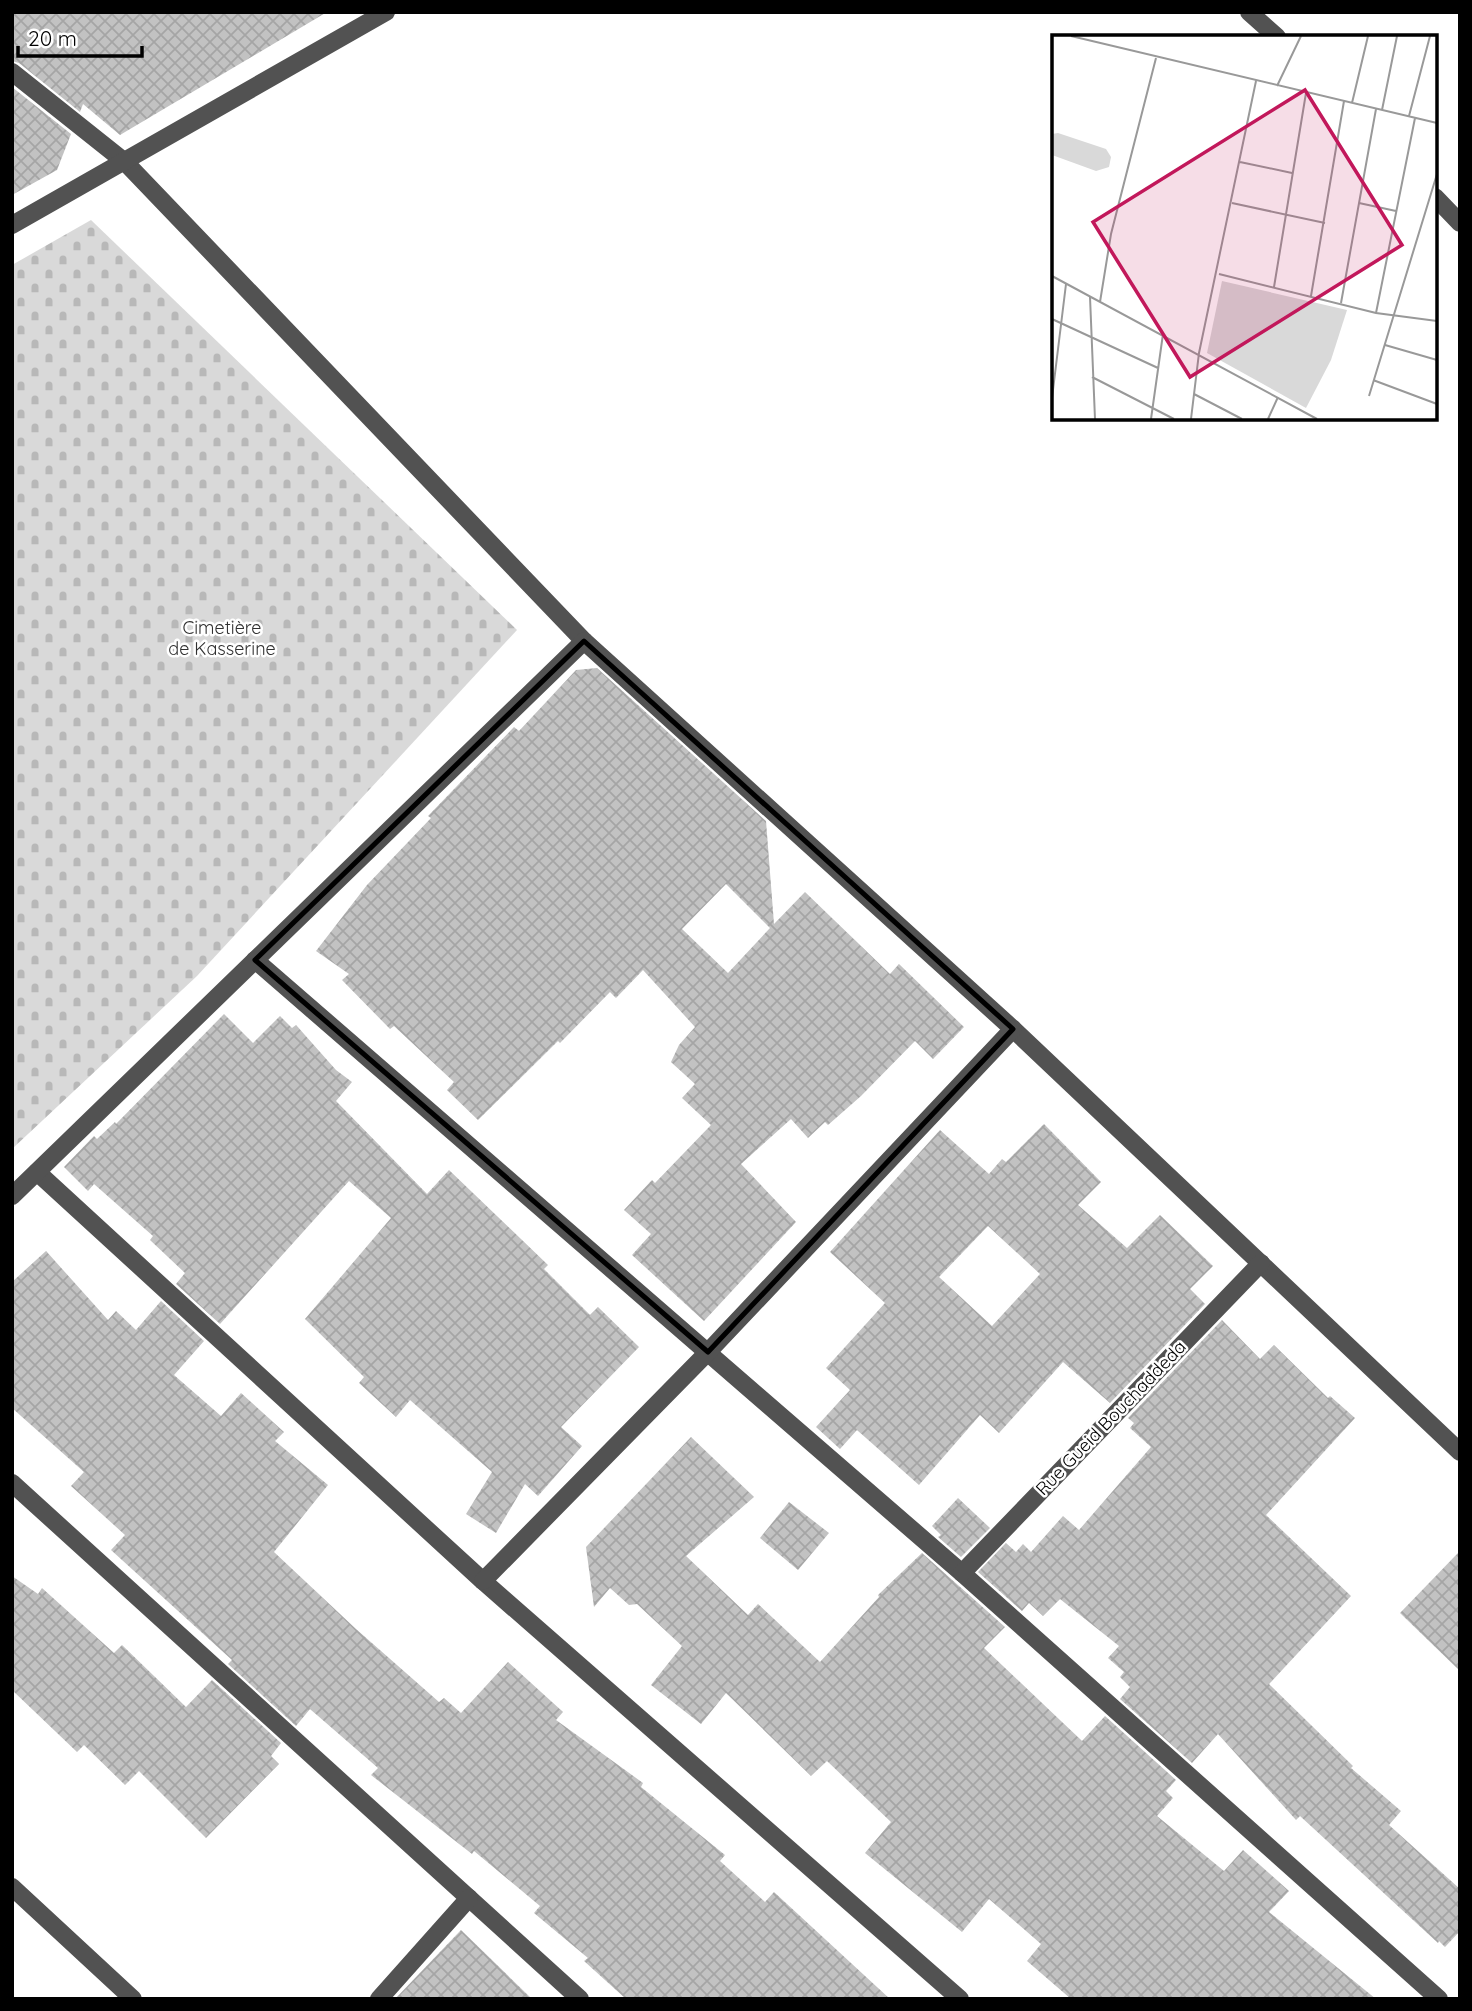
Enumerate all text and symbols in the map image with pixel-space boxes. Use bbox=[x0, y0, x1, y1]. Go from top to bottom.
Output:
scale bar bbox=[18, 14, 142, 58]
text: 20 m bbox=[28, 25, 77, 51]
inset map bbox=[1052, 35, 1437, 420]
park label: Cimetière de Kasserine bbox=[168, 616, 276, 660]
street label: Rue Gueid Bouchaddeda bbox=[1031, 1335, 1191, 1500]

